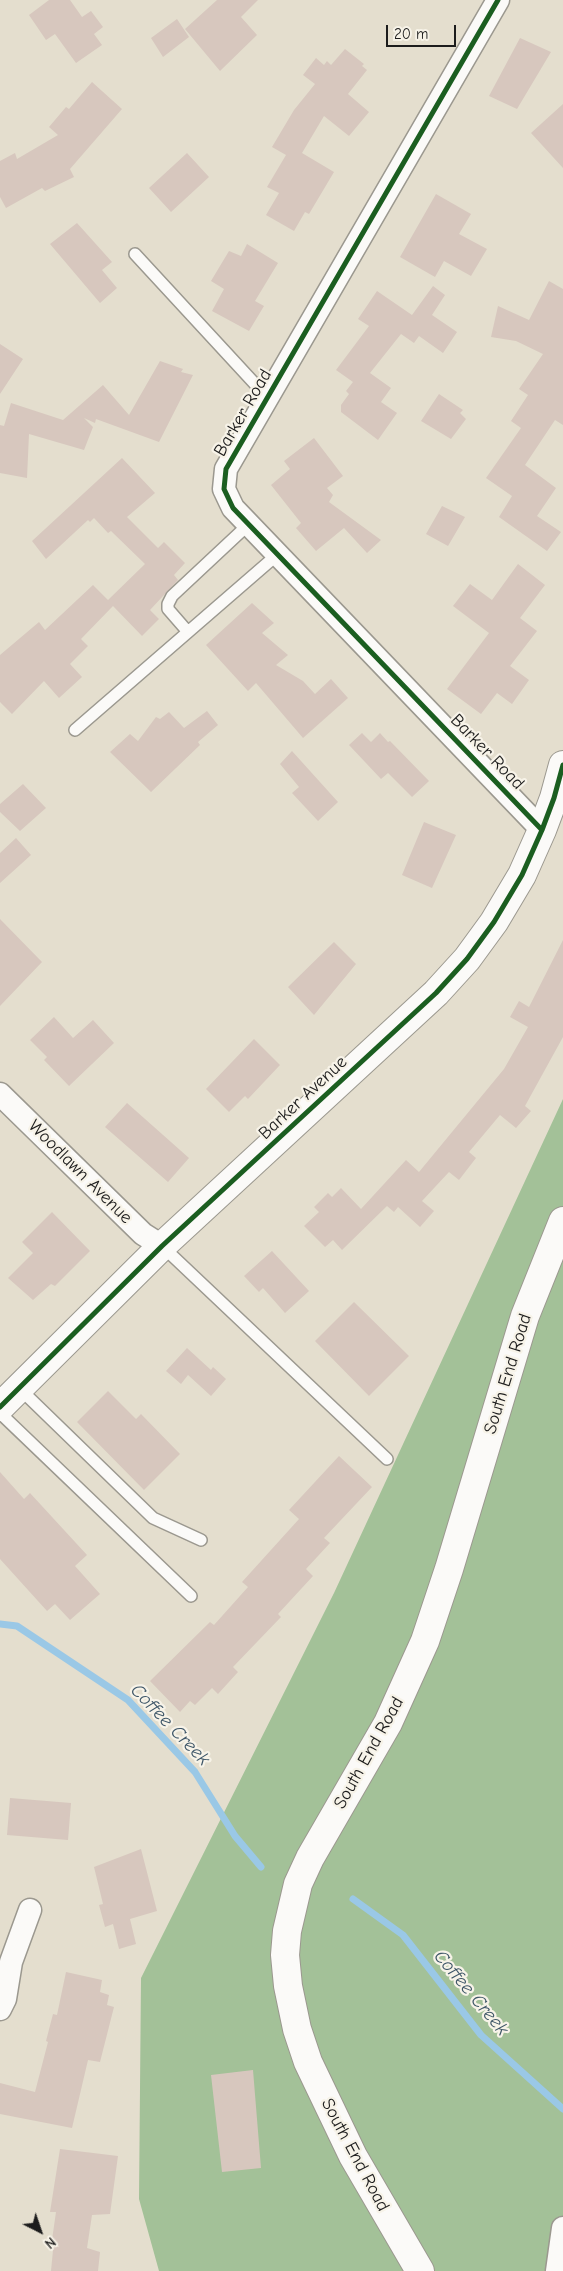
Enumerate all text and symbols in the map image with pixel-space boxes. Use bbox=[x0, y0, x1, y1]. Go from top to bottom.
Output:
scale bar bbox=[388, 15, 458, 47]
text: 20 m bbox=[394, 25, 428, 43]
street label: Barker Road bbox=[209, 366, 277, 460]
street label: Barker Road bbox=[446, 710, 528, 794]
street label: Barker Avenue bbox=[254, 1052, 352, 1144]
street label: Woodlawn Avenue bbox=[23, 1115, 137, 1229]
street label: South End Road bbox=[479, 1311, 537, 1437]
water label: Coffee Creek bbox=[125, 1679, 215, 1771]
street label: South End Road bbox=[329, 1693, 409, 1813]
water label: Coffee Creek bbox=[429, 1946, 513, 2040]
street label: South End Road bbox=[316, 2095, 394, 2215]
north arrow bbox=[15, 2206, 65, 2256]
text: N bbox=[41, 2233, 59, 2252]

